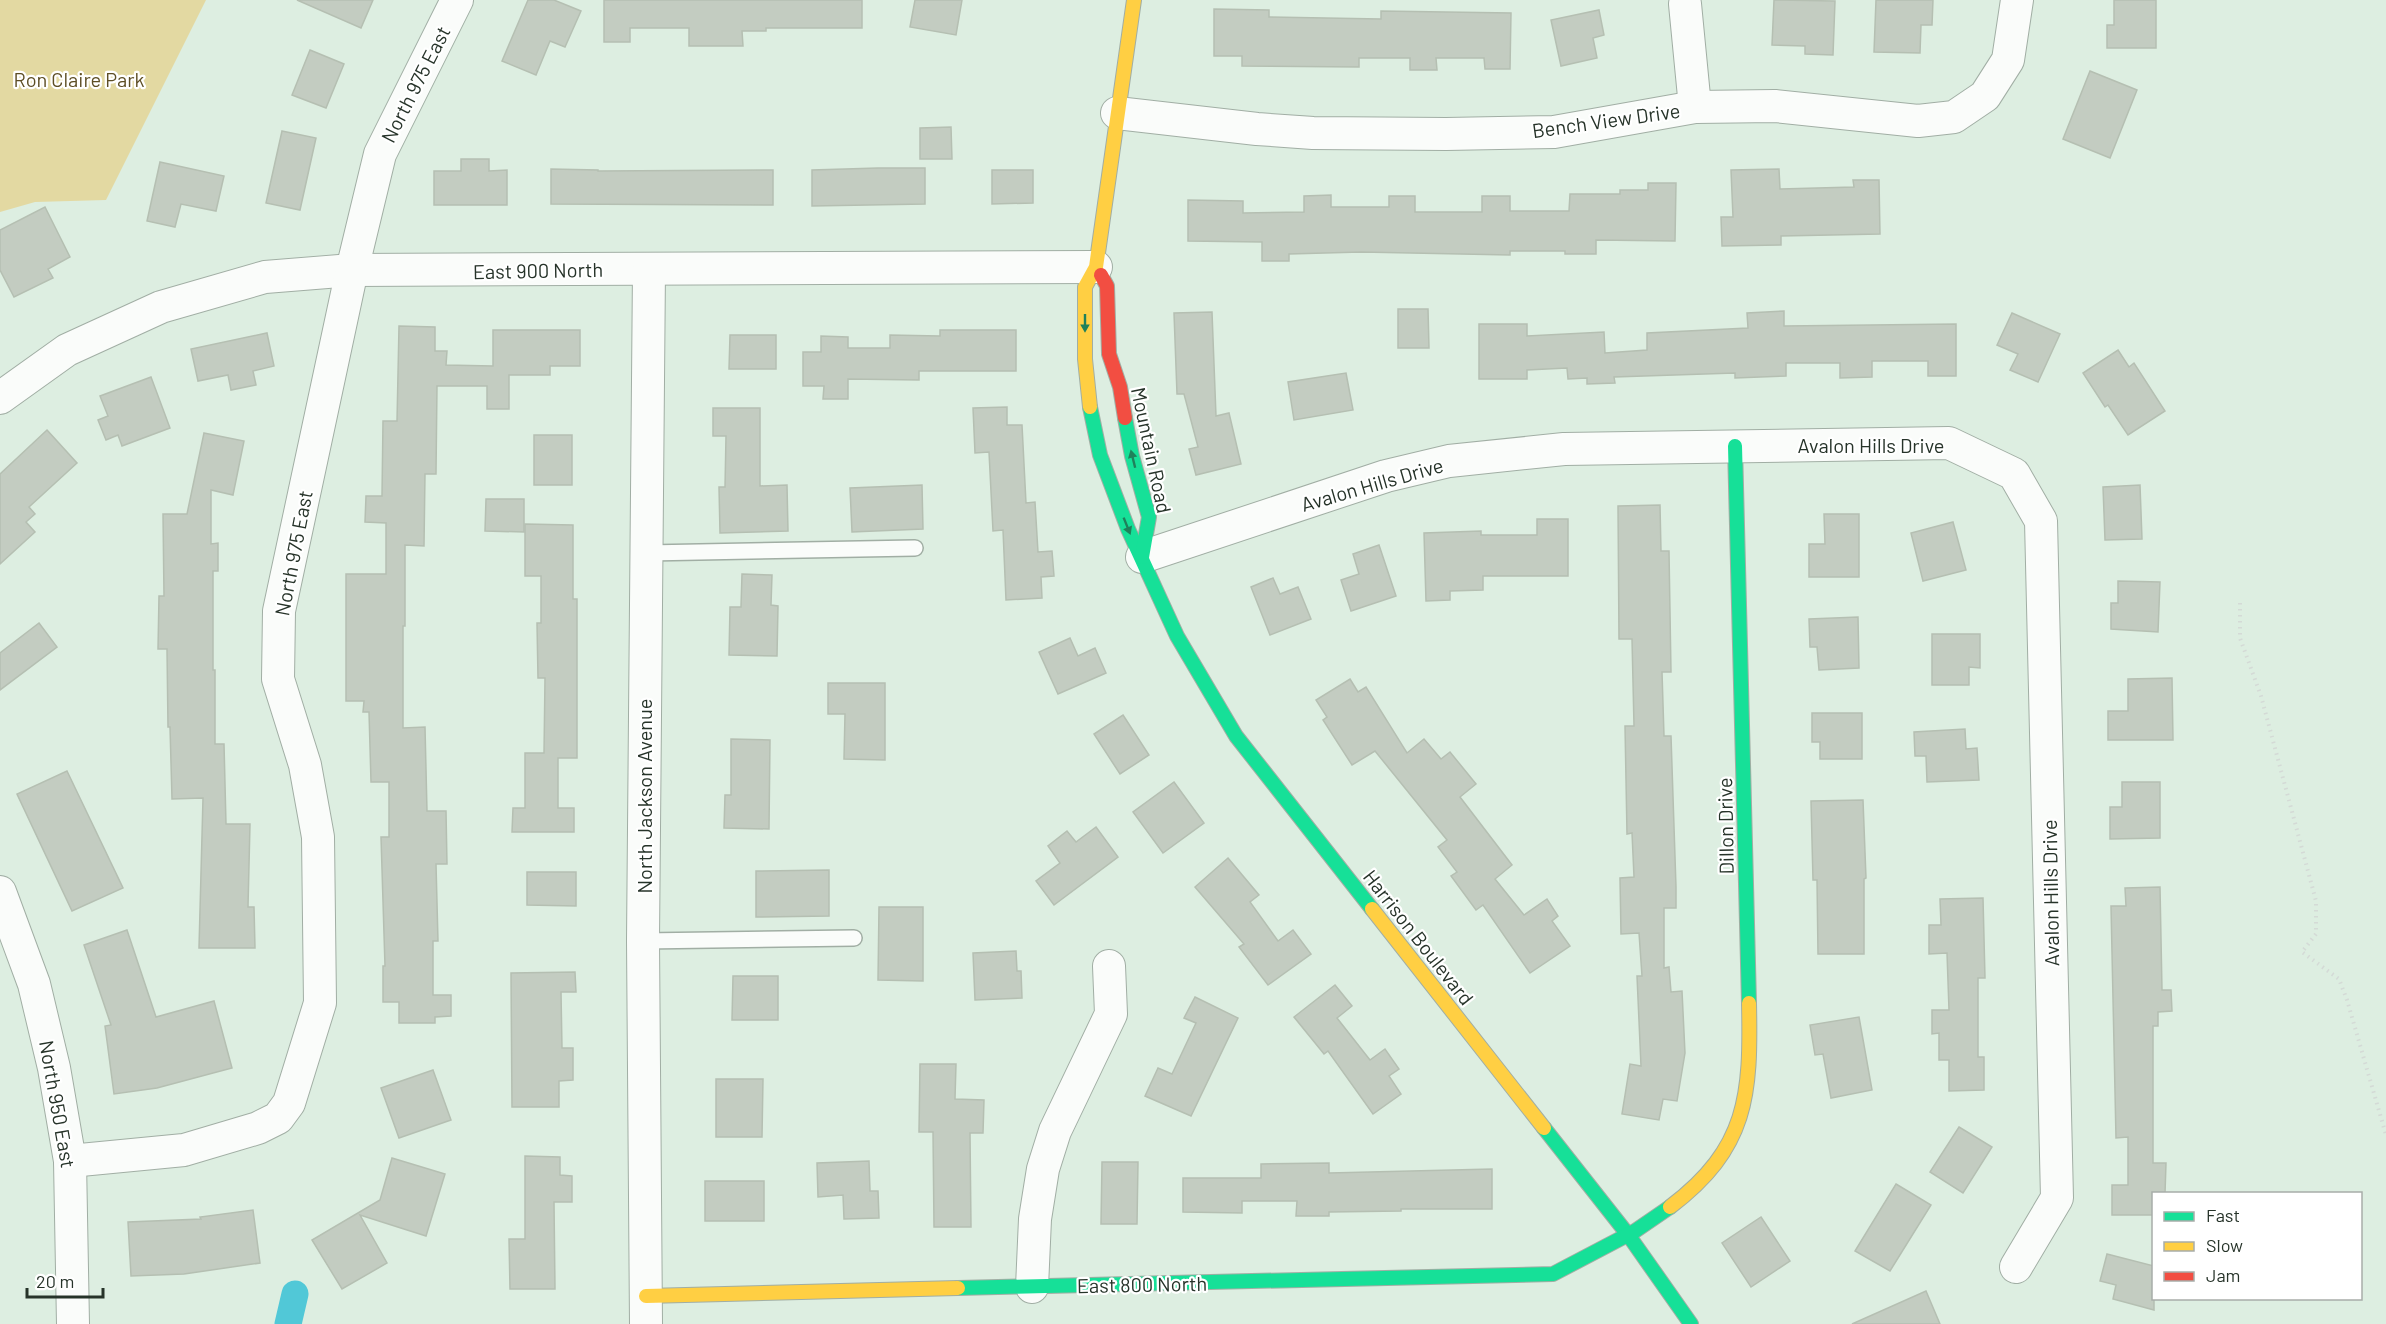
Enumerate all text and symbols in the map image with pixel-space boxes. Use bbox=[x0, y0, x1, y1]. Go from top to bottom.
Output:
street label: North 975 East bbox=[375, 22, 455, 146]
park label: Ron Claire Park bbox=[13, 67, 145, 91]
street label: Bench View Drive bbox=[1530, 98, 1682, 142]
street label: East 900 North bbox=[473, 257, 603, 283]
one-way arrow bbox=[1080, 313, 1090, 332]
street label: Mountain Road bbox=[1127, 385, 1177, 515]
street label: Avalon Hills Drive bbox=[1798, 433, 1944, 457]
one-way arrow bbox=[1128, 450, 1138, 468]
street label: Avalon Hills Drive bbox=[1298, 452, 1446, 516]
street label: North 975 East bbox=[269, 488, 317, 618]
one-way arrow bbox=[1122, 518, 1132, 536]
street label: North Jackson Avenue bbox=[632, 699, 656, 894]
street label: Dillon Drive bbox=[1712, 777, 1738, 875]
street label: Avalon Hills Drive bbox=[2037, 819, 2063, 967]
street label: Harrison Boulevard bbox=[1359, 865, 1479, 1009]
street label: North 950 East bbox=[35, 1038, 81, 1170]
legend bbox=[2152, 1192, 2362, 1300]
text: Fast bbox=[2206, 1204, 2240, 1226]
text: Slow bbox=[2206, 1234, 2243, 1256]
scale bar bbox=[27, 1261, 104, 1299]
text: Jam bbox=[2206, 1264, 2240, 1286]
text: 20 m bbox=[36, 1270, 74, 1292]
street label: East 800 North bbox=[1077, 1271, 1207, 1297]

